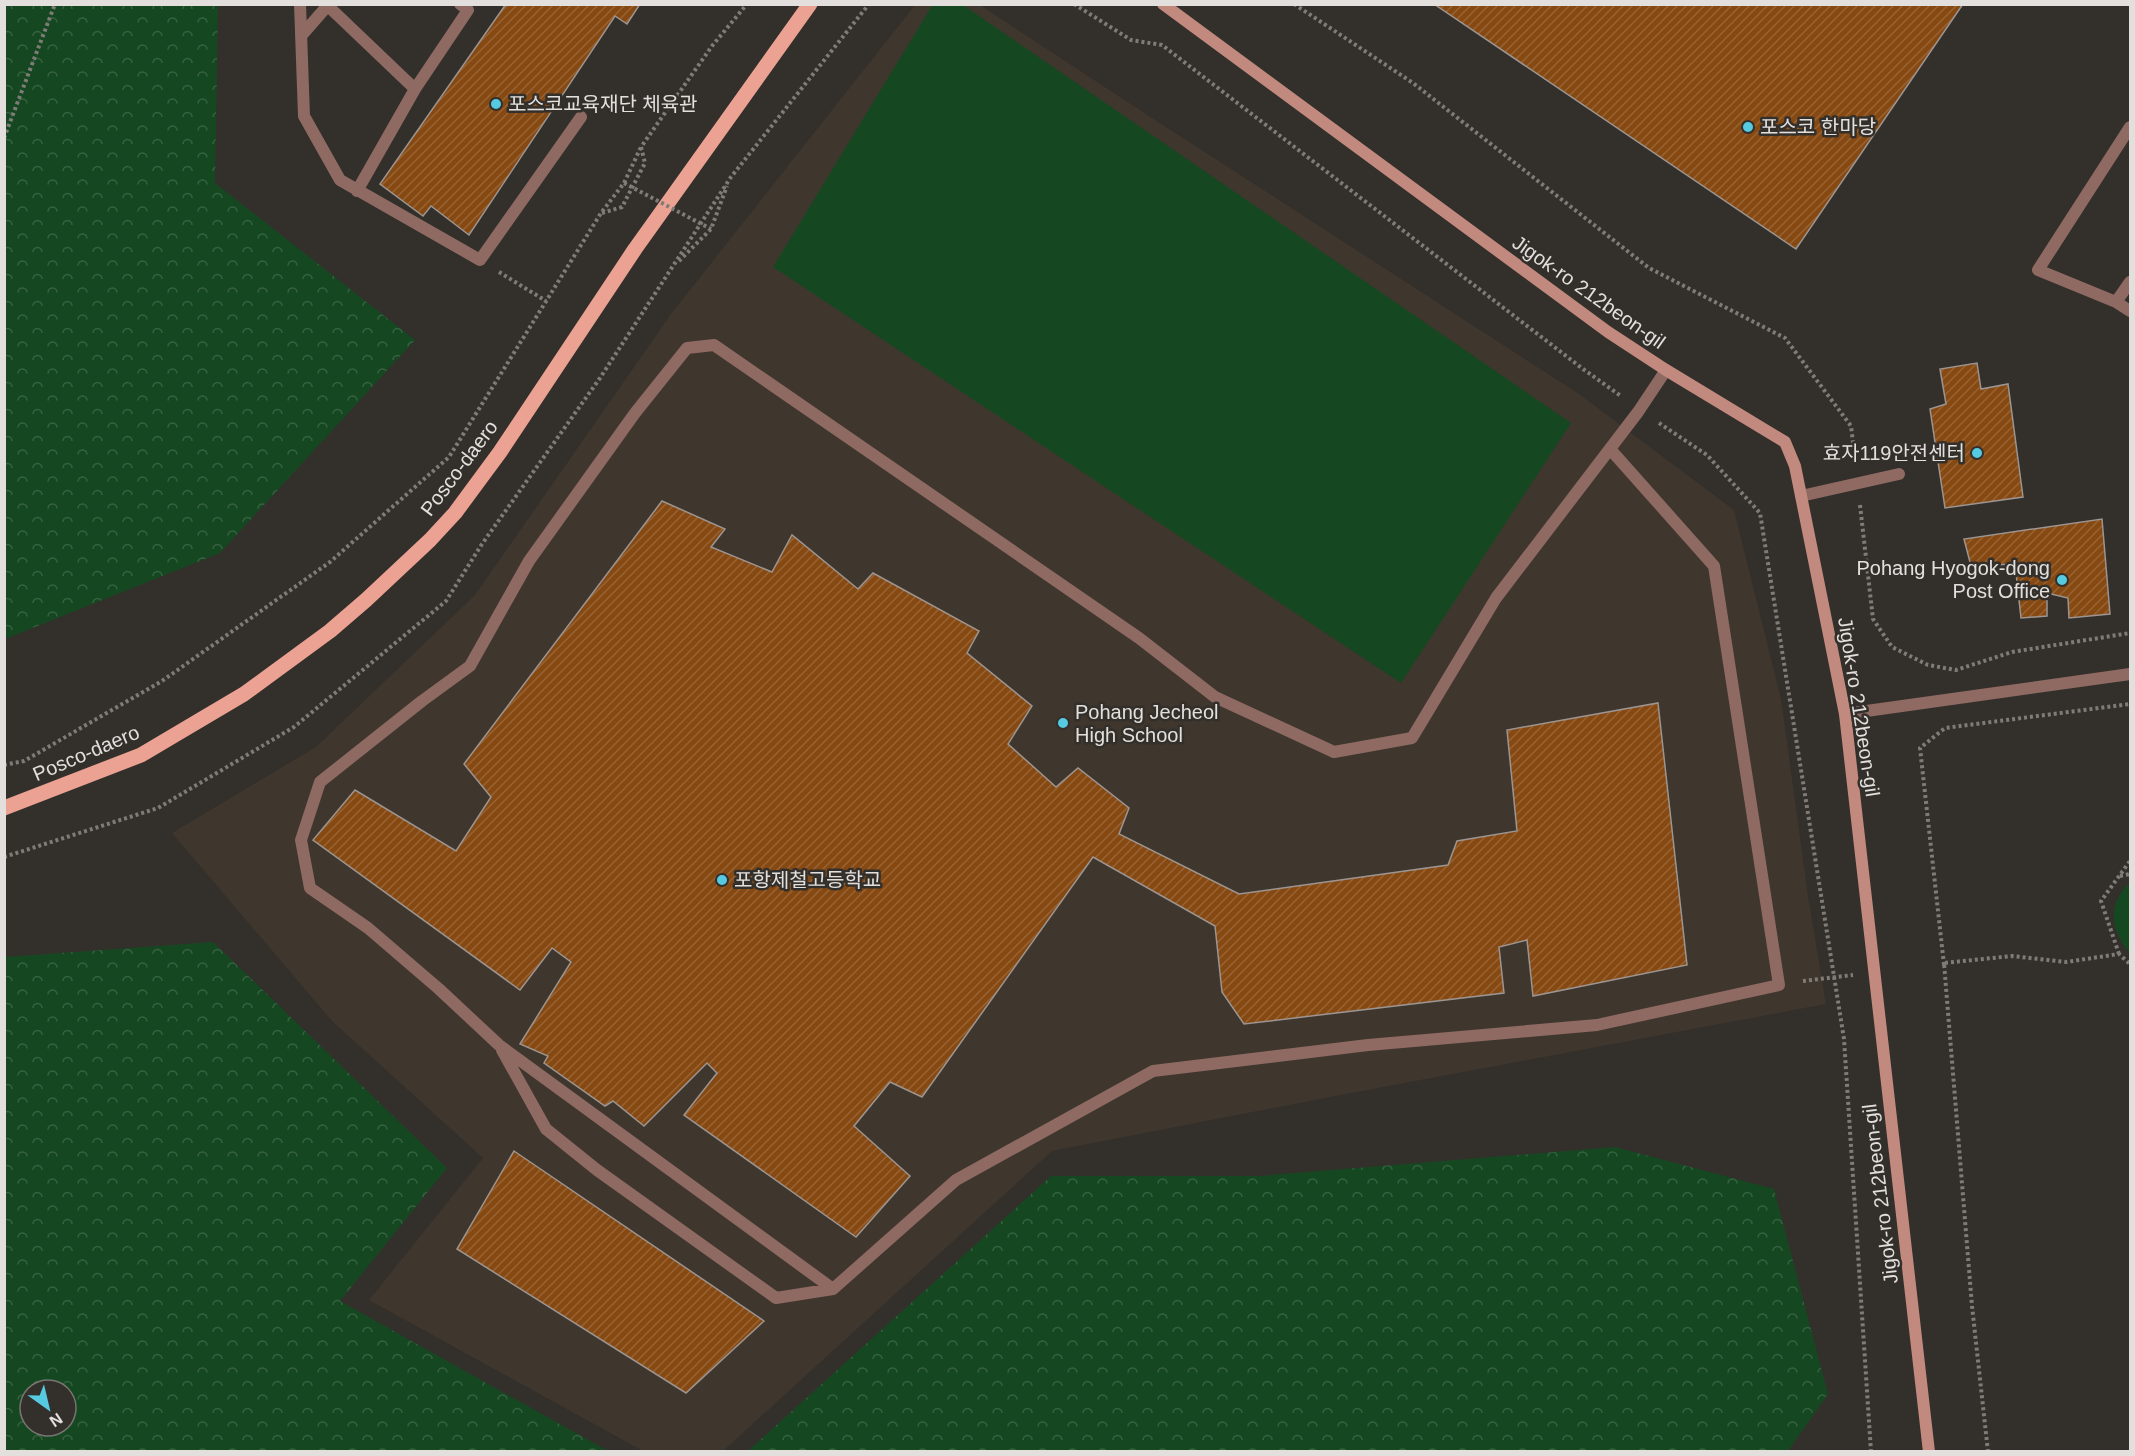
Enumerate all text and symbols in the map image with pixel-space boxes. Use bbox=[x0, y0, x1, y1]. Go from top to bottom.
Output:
place label: 포스코교육재단 체육관 bbox=[508, 93, 698, 115]
marker: 포스코교육재단 체육관 bbox=[489, 97, 503, 111]
place label: 포스코 한마당 bbox=[1760, 116, 1876, 138]
marker: 포스코 한마당 bbox=[1741, 120, 1755, 134]
street label: Jigok-ro 212beon-gil bbox=[1508, 231, 1670, 353]
street label: Posco-daero bbox=[416, 416, 502, 520]
place label: 효자119안전센터 bbox=[1823, 442, 1965, 464]
marker: 효자119안전센터 bbox=[1970, 446, 1984, 460]
place label: Pohang Hyogok-dong Post Office bbox=[1857, 557, 2050, 602]
marker: Pohang Hyogok-dong Post Office bbox=[2055, 573, 2069, 587]
street label: Jigok-ro 212beon-gil bbox=[1834, 616, 1884, 798]
place label: Pohang Jecheol High School bbox=[1075, 701, 1218, 746]
marker: Pohang Jecheol High School bbox=[1056, 716, 1070, 730]
street label: Posco-daero bbox=[30, 721, 142, 785]
place label: 포항제철고등학교 bbox=[734, 869, 881, 891]
marker: 포항제철고등학교 bbox=[715, 873, 729, 887]
street label: Jigok-ro 212beon-gil bbox=[1858, 1103, 1902, 1285]
north arrow bbox=[18, 1378, 78, 1438]
text: N bbox=[47, 1410, 66, 1430]

